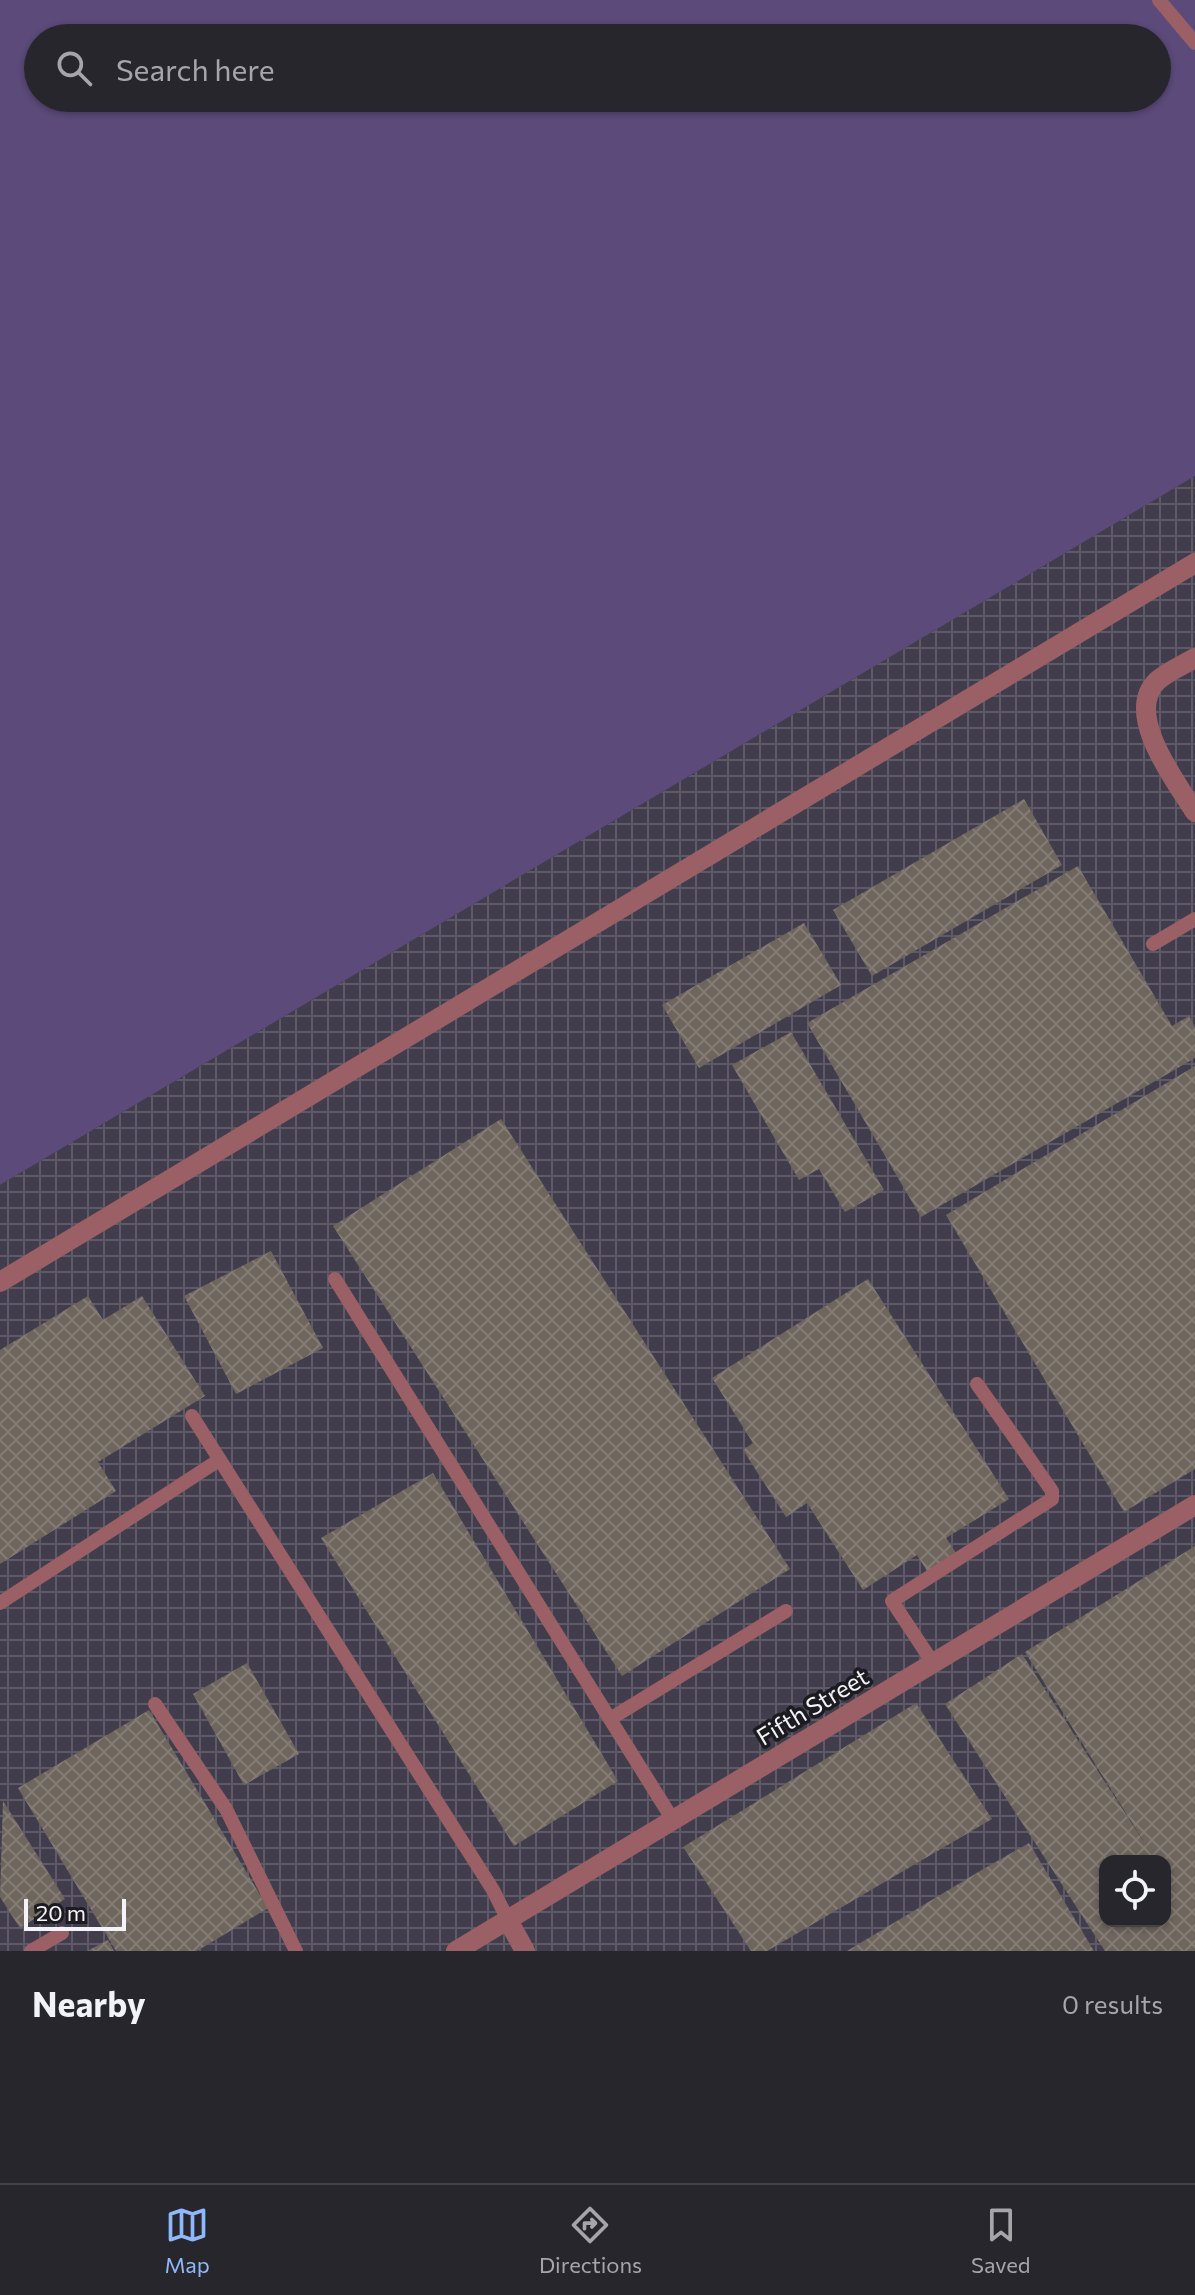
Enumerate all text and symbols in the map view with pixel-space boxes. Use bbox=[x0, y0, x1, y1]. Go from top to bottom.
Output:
search box bbox=[24, 24, 1171, 112]
icon: search bbox=[52, 46, 96, 90]
text: Search here bbox=[116, 50, 275, 87]
street label: Fifth Street bbox=[751, 1661, 873, 1751]
map controls bbox=[1099, 1855, 1171, 1927]
button: locate bbox=[1099, 1855, 1171, 1927]
scale bar bbox=[24, 1895, 126, 1931]
text: 20 m bbox=[36, 1899, 86, 1926]
text: Nearby bbox=[32, 1982, 146, 2024]
text: 0 results bbox=[1062, 1988, 1163, 2019]
tab: Map bbox=[165, 2203, 210, 2278]
tab: Directions bbox=[539, 2203, 642, 2278]
tab: Saved bbox=[971, 2203, 1030, 2278]

